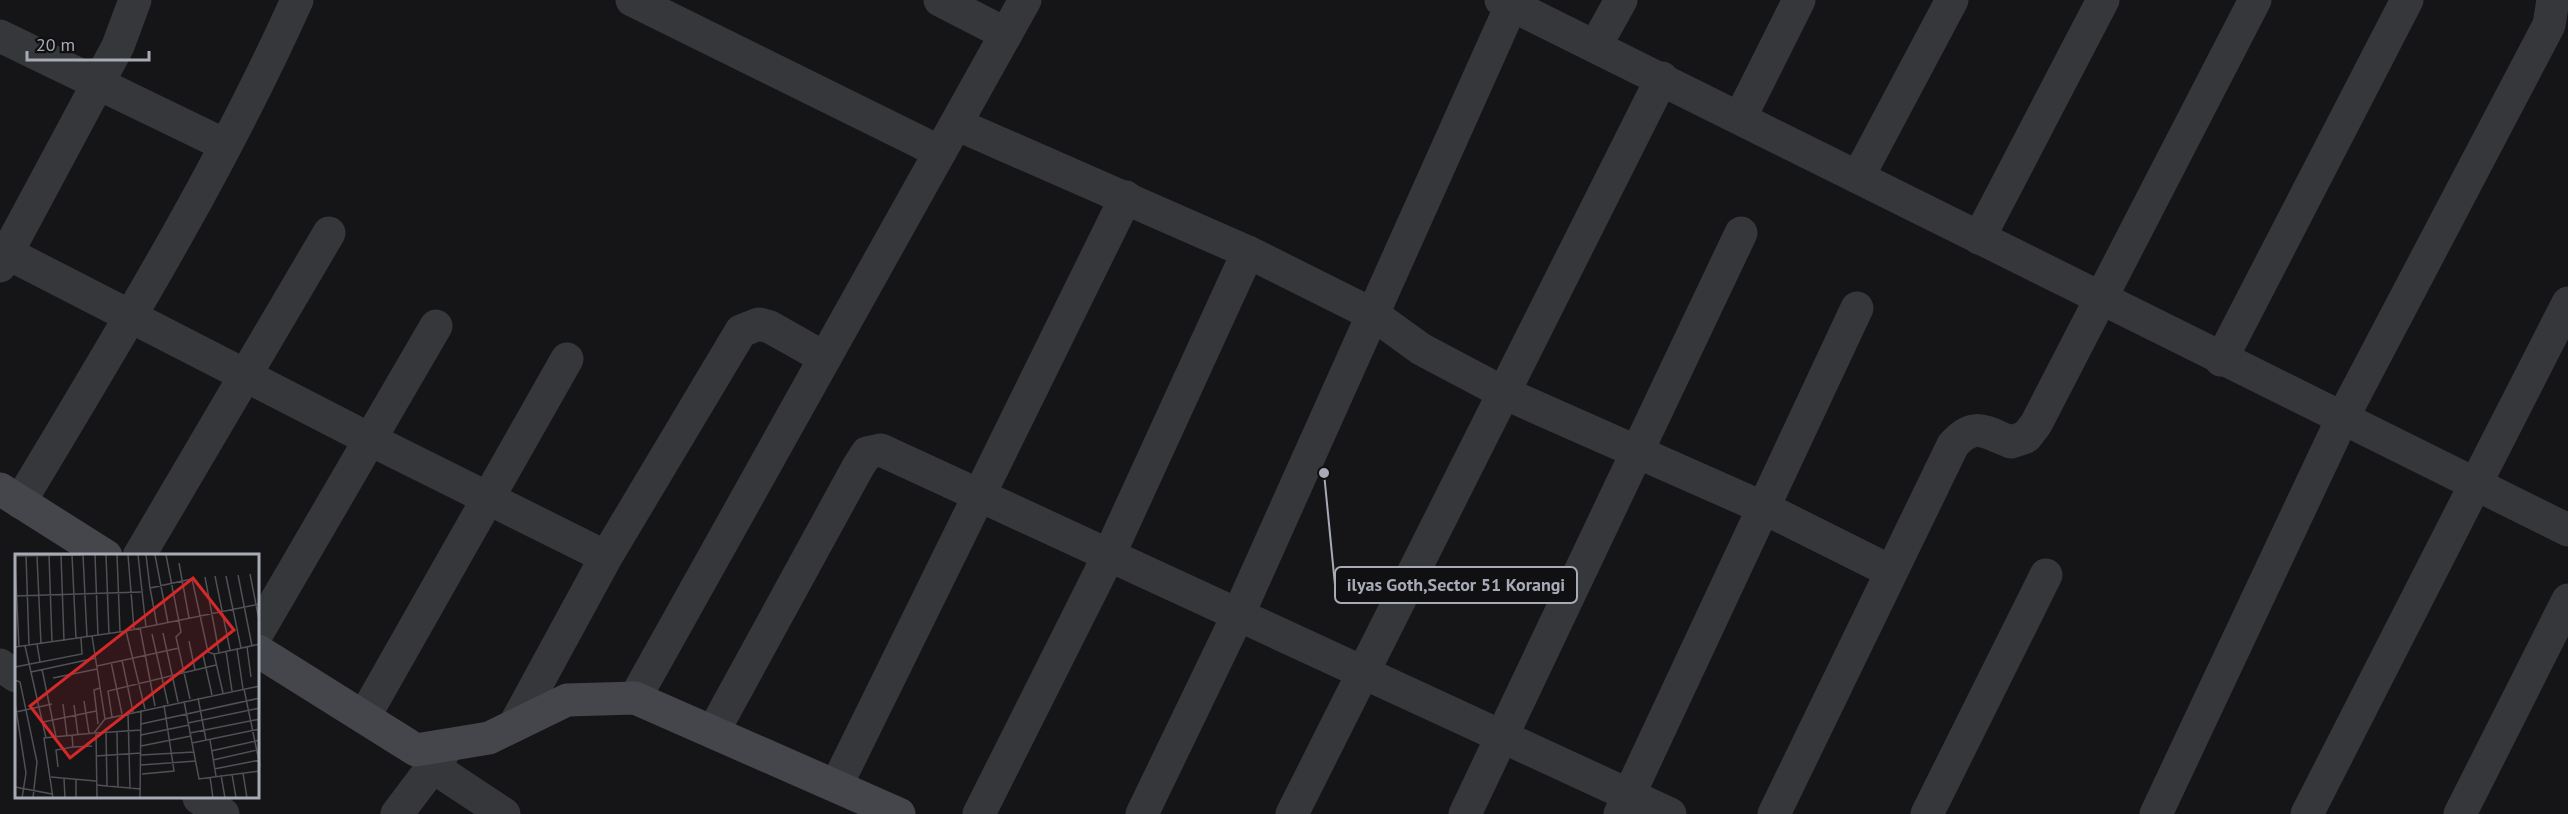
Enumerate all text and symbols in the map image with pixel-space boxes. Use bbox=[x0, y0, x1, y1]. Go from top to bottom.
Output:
scale bar bbox=[27, 24, 148, 62]
text: 20 m bbox=[36, 33, 75, 56]
inset map bbox=[15, 554, 260, 799]
callout: ilyas Goth,Sector 51 Korangi bbox=[1335, 567, 1577, 603]
text: ilyas Goth,Sector 51 Korangi bbox=[1347, 573, 1565, 596]

